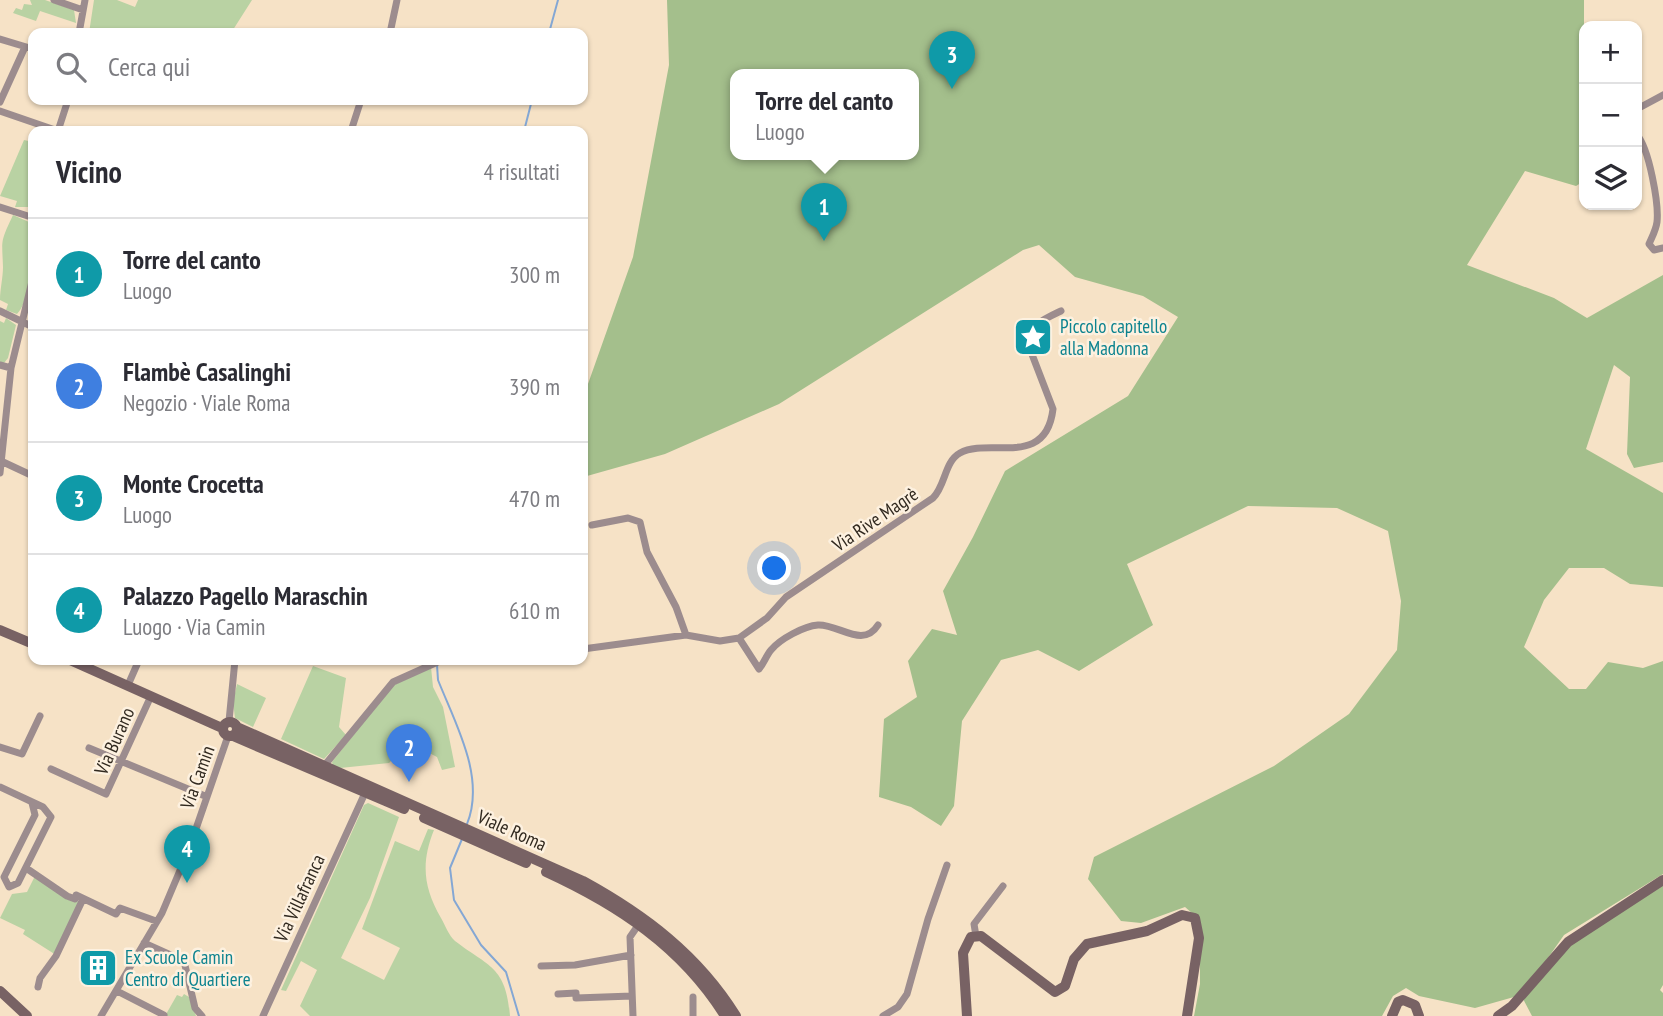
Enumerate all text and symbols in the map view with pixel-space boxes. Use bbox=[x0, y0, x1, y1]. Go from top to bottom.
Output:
map controls bbox=[1579, 21, 1642, 210]
button: + bbox=[1579, 21, 1642, 84]
search box bbox=[28, 28, 588, 105]
pin: 3 bbox=[929, 31, 975, 89]
icon: search bbox=[52, 48, 90, 86]
text: Cerca qui bbox=[108, 50, 190, 83]
popup bbox=[730, 69, 919, 160]
text: Torre del canto bbox=[756, 84, 893, 117]
button: − bbox=[1579, 84, 1642, 147]
text: Luogo bbox=[756, 117, 805, 146]
button: layers bbox=[1579, 147, 1642, 210]
text: Vicino bbox=[56, 152, 122, 191]
text: 4 risultati bbox=[484, 157, 560, 186]
pin: 1 bbox=[801, 183, 847, 241]
text: Torre del canto bbox=[123, 243, 261, 276]
text: 1 bbox=[74, 260, 85, 289]
text: 300 m bbox=[509, 260, 560, 289]
text: Luogo bbox=[123, 276, 172, 305]
place label: Piccolo capitello alla Madonna bbox=[1060, 314, 1167, 360]
place icon: Piccolo capitello alla Madonna bbox=[1012, 316, 1054, 358]
text: Flambè Casalinghi bbox=[123, 355, 291, 388]
text: 2 bbox=[74, 372, 85, 401]
text: 390 m bbox=[509, 372, 560, 401]
text: Negozio · Viale Roma bbox=[123, 388, 290, 417]
text: Monte Crocetta bbox=[123, 467, 264, 500]
street label: Via Rive Magrè bbox=[827, 482, 922, 557]
text: 3 bbox=[74, 484, 85, 513]
text: 470 m bbox=[509, 484, 560, 513]
text: Luogo bbox=[123, 500, 172, 529]
your location bbox=[757, 551, 791, 585]
text: Palazzo Pagello Maraschin bbox=[123, 579, 368, 612]
text: 4 bbox=[74, 596, 85, 625]
text: 610 m bbox=[509, 596, 560, 625]
text: Luogo · Via Camin bbox=[123, 612, 265, 641]
street label: Via Burano bbox=[88, 704, 139, 779]
pin: 2 bbox=[386, 724, 432, 782]
street label: Via Camin bbox=[174, 742, 219, 813]
street label: Viale Roma bbox=[473, 804, 550, 856]
pin: 4 bbox=[164, 825, 210, 883]
street label: Via Villafranca bbox=[268, 850, 330, 947]
place label: Ex Scuole Camin Centro di Quartiere bbox=[125, 945, 251, 991]
building icon: Ex Scuole Camin Centro di Quartiere bbox=[77, 947, 119, 989]

